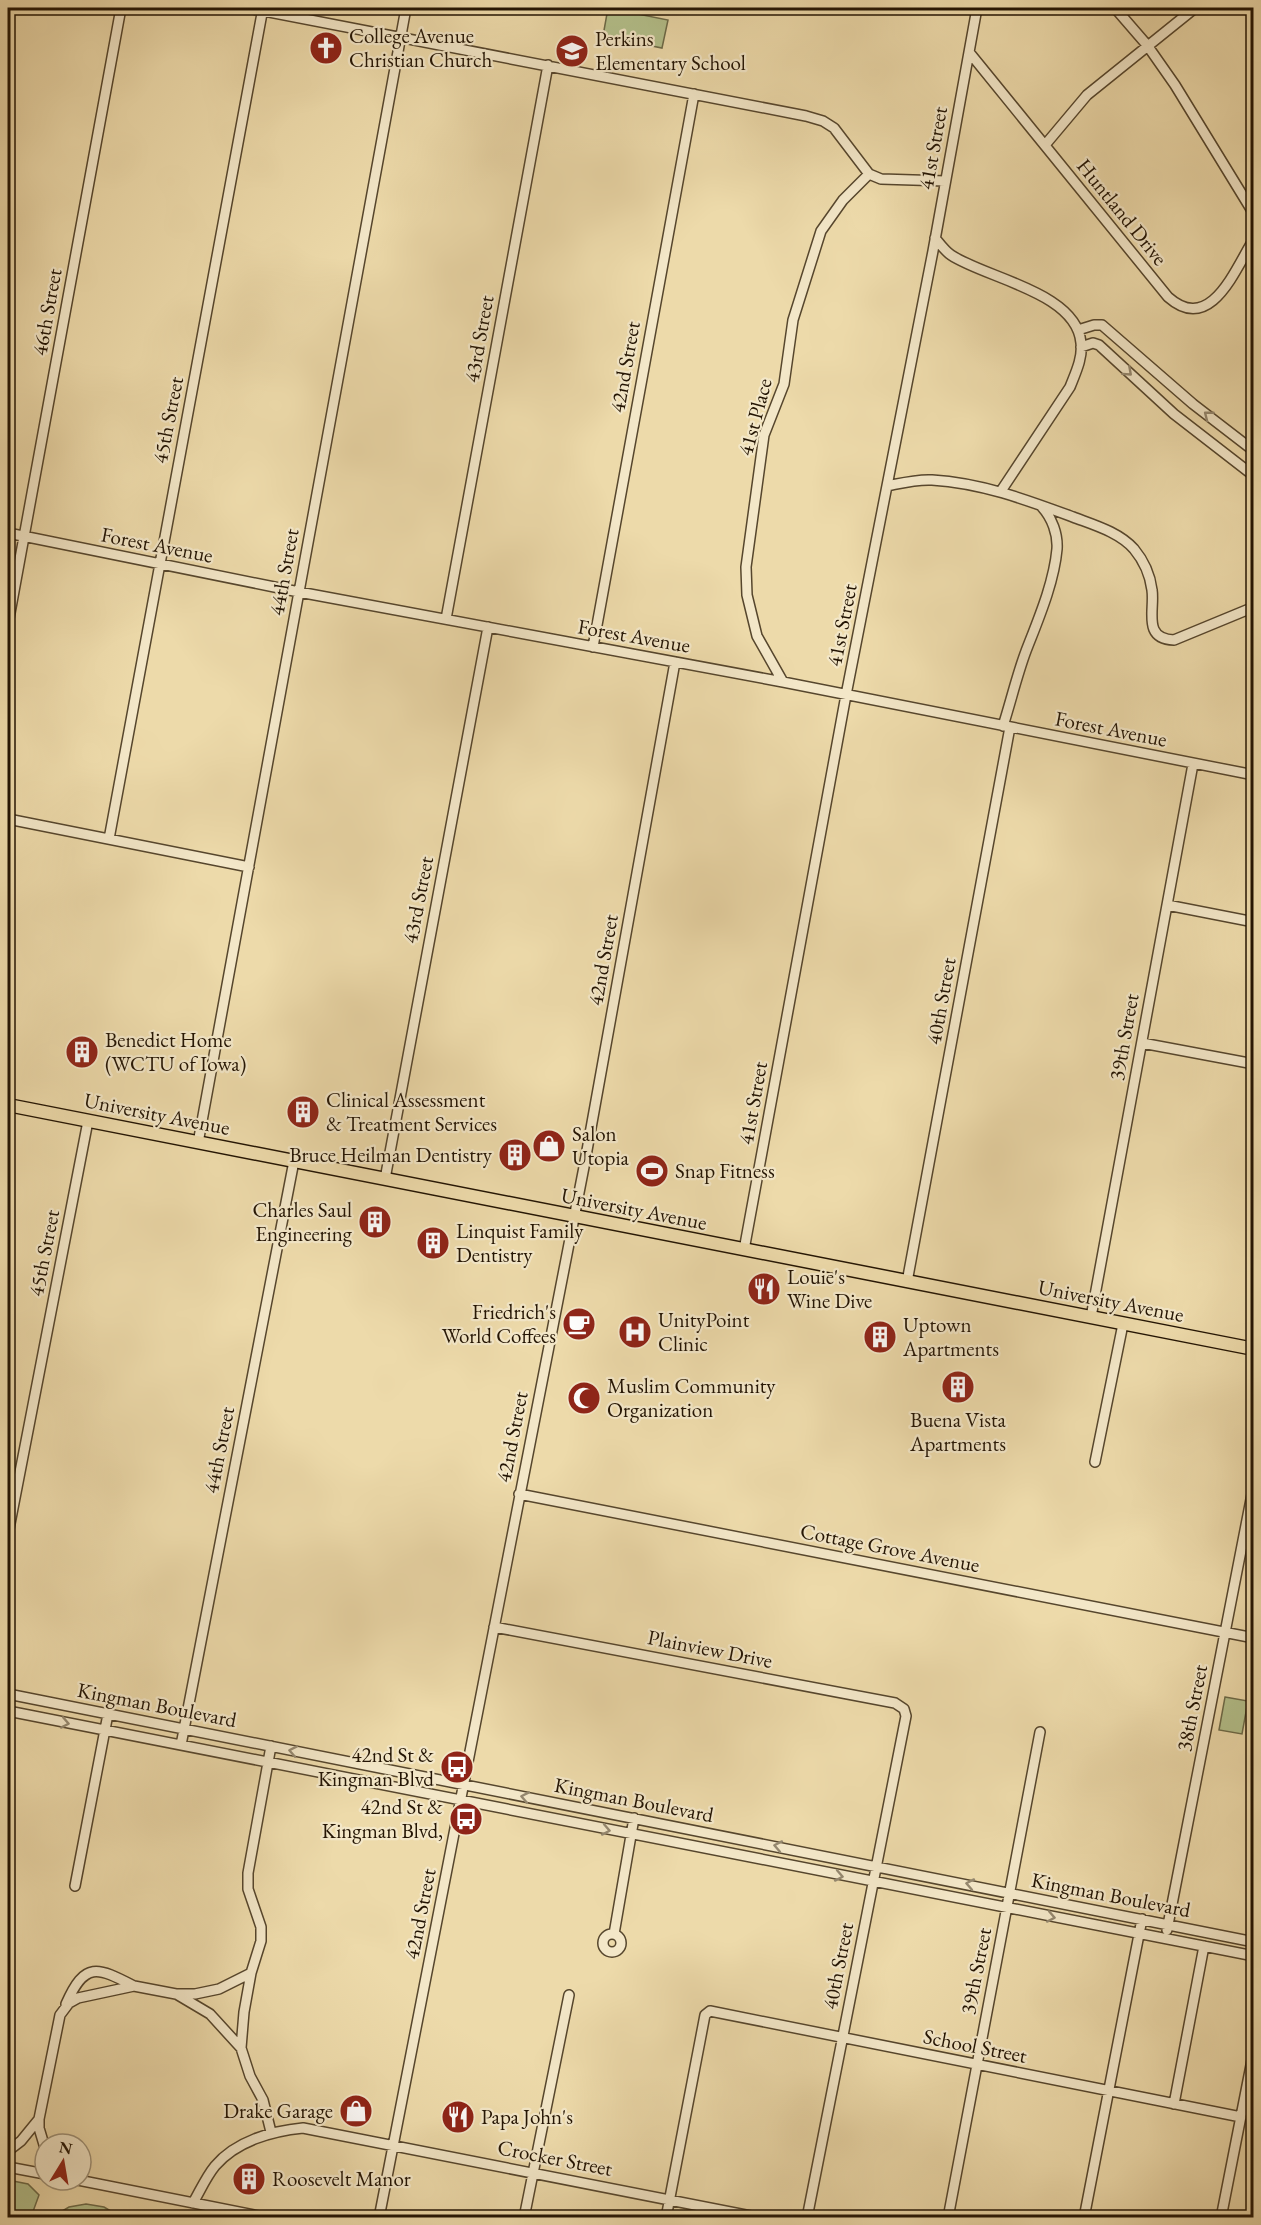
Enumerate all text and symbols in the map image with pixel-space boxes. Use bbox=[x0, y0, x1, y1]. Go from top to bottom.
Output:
place label: College Avenue Christian Church bbox=[349, 22, 492, 73]
place label: Perkins Elementary School bbox=[595, 25, 746, 76]
church icon: College Avenue Christian Church bbox=[308, 30, 344, 66]
school or university icon: Perkins Elementary School bbox=[554, 33, 590, 69]
street label: 41st Street bbox=[912, 104, 953, 192]
street label: Huntland Drive bbox=[1071, 153, 1174, 271]
street label: 46th Street bbox=[26, 266, 68, 358]
street label: 43rd Street bbox=[458, 293, 500, 385]
street label: 42nd Street bbox=[603, 319, 646, 415]
one-way arrow bbox=[1121, 365, 1132, 376]
street label: 45th Street bbox=[146, 374, 189, 466]
street label: 41st Place bbox=[731, 375, 778, 459]
one-way arrow bbox=[1203, 411, 1214, 422]
street label: Forest Avenue bbox=[99, 520, 215, 569]
street label: 44th Street bbox=[263, 526, 305, 618]
street label: 41st Street bbox=[820, 581, 863, 669]
street label: Forest Avenue bbox=[576, 612, 692, 659]
street label: Forest Avenue bbox=[1053, 704, 1169, 753]
street label: 43rd Street bbox=[396, 854, 439, 946]
street label: 42nd Street bbox=[581, 912, 624, 1008]
street label: 40th Street bbox=[920, 955, 962, 1047]
street label: 39th Street bbox=[1103, 991, 1145, 1083]
place label: Benedict Home (WCTU of Iowa) bbox=[105, 1026, 246, 1077]
building icon: Benedict Home (WCTU of Iowa) bbox=[64, 1034, 100, 1070]
street label: 41st Street bbox=[732, 1059, 773, 1147]
street label: University Avenue bbox=[82, 1086, 232, 1141]
place label: Clinical Assessment & Treatment Services bbox=[326, 1086, 497, 1137]
building icon: Clinical Assessment & Treatment Services bbox=[285, 1094, 321, 1130]
place label: Salon Utopia bbox=[572, 1120, 630, 1171]
shop icon: Salon Utopia bbox=[531, 1128, 567, 1164]
building icon: Bruce Heilman Dentistry bbox=[497, 1137, 533, 1173]
place label: Bruce Heilman Dentistry bbox=[289, 1141, 493, 1168]
sports icon: Snap Fitness bbox=[634, 1153, 670, 1189]
place label: Snap Fitness bbox=[675, 1157, 775, 1184]
street label: University Avenue bbox=[559, 1181, 709, 1236]
place label: Charles Saul Engineering bbox=[252, 1196, 353, 1247]
building icon: Charles Saul Engineering bbox=[357, 1204, 393, 1240]
street label: 45th Street bbox=[22, 1207, 65, 1299]
place label: Linquist Family Dentistry bbox=[456, 1217, 584, 1268]
building icon: Linquist Family Dentistry bbox=[415, 1225, 451, 1261]
place label: Louie's Wine Dive bbox=[787, 1263, 872, 1314]
restaurant icon: Louie's Wine Dive bbox=[746, 1271, 782, 1307]
street label: University Avenue bbox=[1036, 1273, 1186, 1328]
place label: Friedrich's World Coffees bbox=[442, 1298, 556, 1349]
cafe icon: Friedrich's World Coffees bbox=[561, 1306, 597, 1342]
place label: UnityPoint Clinic bbox=[658, 1306, 750, 1357]
place label: Uptown Apartments bbox=[902, 1311, 999, 1362]
hospital icon: UnityPoint Clinic bbox=[617, 1314, 653, 1350]
building icon: Uptown Apartments bbox=[862, 1319, 898, 1355]
building icon: Buena Vista Apartments bbox=[940, 1369, 976, 1405]
place label: Muslim Community Organization bbox=[607, 1372, 776, 1423]
mosque icon: Muslim Community Organization bbox=[566, 1380, 602, 1416]
street label: 42nd Street bbox=[489, 1389, 534, 1485]
street label: 44th Street bbox=[197, 1404, 240, 1496]
place label: Buena Vista Apartments bbox=[909, 1406, 1007, 1457]
street label: Cottage Grove Avenue bbox=[798, 1517, 982, 1578]
street label: Plainview Drive bbox=[645, 1623, 775, 1674]
street label: 38th Street bbox=[1170, 1662, 1213, 1754]
street label: Kingman Boulevard bbox=[75, 1676, 239, 1733]
one-way arrow bbox=[60, 1716, 70, 1729]
place label: 42nd St & Kingman Blvd bbox=[318, 1741, 434, 1792]
one-way arrow bbox=[288, 1745, 298, 1758]
bus stop icon: 42nd St & Kingman Blvd bbox=[439, 1749, 475, 1785]
street label: Kingman Boulevard bbox=[552, 1771, 716, 1828]
one-way arrow bbox=[521, 1791, 531, 1804]
place label: 42nd St & Kingman Blvd, bbox=[322, 1793, 443, 1844]
bus stop icon: 42nd St & Kingman Blvd, bbox=[448, 1801, 484, 1837]
one-way arrow bbox=[601, 1823, 611, 1836]
one-way arrow bbox=[774, 1840, 784, 1853]
street label: 42nd Street bbox=[397, 1866, 442, 1962]
street label: Kingman Boulevard bbox=[1029, 1866, 1193, 1923]
one-way arrow bbox=[834, 1869, 844, 1882]
one-way arrow bbox=[965, 1878, 975, 1891]
one-way arrow bbox=[1046, 1910, 1056, 1923]
street label: 40th Street bbox=[816, 1920, 859, 2012]
street label: 39th Street bbox=[954, 1925, 997, 2017]
street label: School Street bbox=[921, 2022, 1030, 2069]
shop icon: Drake Garage bbox=[338, 2093, 374, 2129]
place label: Drake Garage bbox=[223, 2097, 333, 2124]
restaurant icon: Papa John's bbox=[440, 2099, 476, 2135]
place label: Papa John's bbox=[481, 2103, 573, 2130]
north arrow bbox=[33, 2132, 93, 2192]
street label: Crocker Street bbox=[495, 2133, 615, 2182]
text: N bbox=[57, 2136, 74, 2159]
building icon: Roosevelt Manor bbox=[231, 2161, 267, 2197]
place label: Roosevelt Manor bbox=[272, 2165, 411, 2192]

